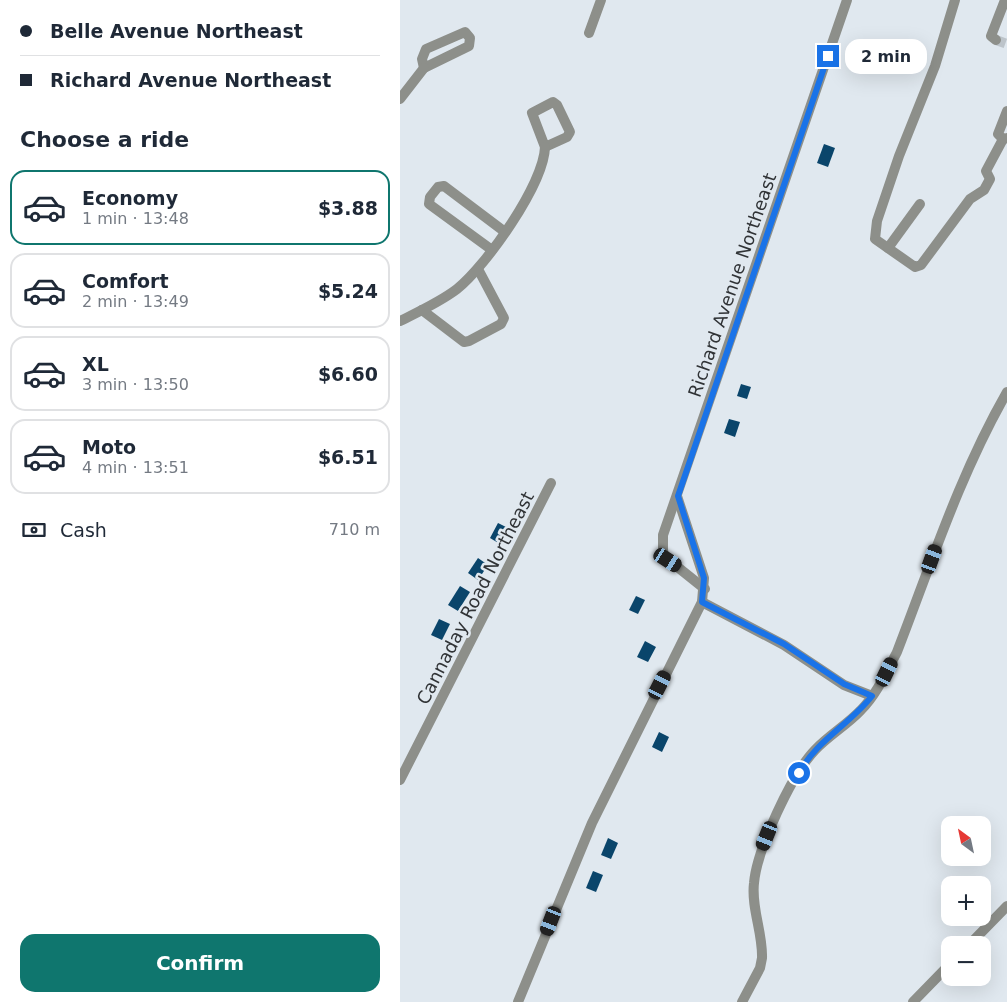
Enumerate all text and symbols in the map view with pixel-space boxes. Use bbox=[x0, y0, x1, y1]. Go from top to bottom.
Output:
text: Belle Avenue Northeast bbox=[50, 20, 303, 42]
callout: 2 min bbox=[846, 38, 928, 74]
route end bbox=[817, 45, 839, 67]
text: 2 min bbox=[861, 47, 911, 66]
text: Richard Avenue Northeast bbox=[50, 69, 331, 91]
text: Choose a ride bbox=[20, 127, 189, 152]
street label: Richard Avenue Northeast bbox=[684, 170, 780, 400]
icon: car bbox=[22, 185, 67, 230]
text: Economy bbox=[82, 187, 178, 209]
text: $3.88 bbox=[318, 197, 378, 219]
text: 1 min · 13:48 bbox=[82, 209, 189, 228]
icon: car bbox=[22, 268, 67, 313]
text: Comfort bbox=[82, 270, 169, 292]
text: $5.24 bbox=[318, 280, 378, 302]
text: 2 min · 13:49 bbox=[82, 292, 189, 311]
icon: car bbox=[22, 351, 67, 396]
text: XL bbox=[82, 353, 109, 375]
text: $6.60 bbox=[318, 363, 378, 385]
text: 3 min · 13:50 bbox=[82, 375, 189, 394]
icon: car bbox=[22, 434, 67, 479]
text: Moto bbox=[82, 436, 136, 458]
text: $6.51 bbox=[318, 446, 378, 468]
text: 4 min · 13:51 bbox=[82, 458, 189, 477]
street label: Cannaday Road Northeast bbox=[412, 488, 538, 708]
icon: cash bbox=[20, 516, 48, 544]
text: Cash bbox=[60, 519, 107, 541]
text: 710 m bbox=[329, 520, 380, 539]
car bbox=[919, 542, 944, 576]
car bbox=[651, 546, 684, 574]
car bbox=[873, 655, 900, 689]
car bbox=[646, 668, 673, 702]
route start bbox=[788, 762, 810, 784]
north arrow bbox=[941, 816, 991, 866]
map controls bbox=[941, 816, 991, 986]
car bbox=[754, 819, 779, 853]
button: + bbox=[941, 876, 991, 926]
car bbox=[538, 904, 563, 938]
button: Confirm bbox=[20, 934, 380, 992]
button: − bbox=[941, 936, 991, 986]

